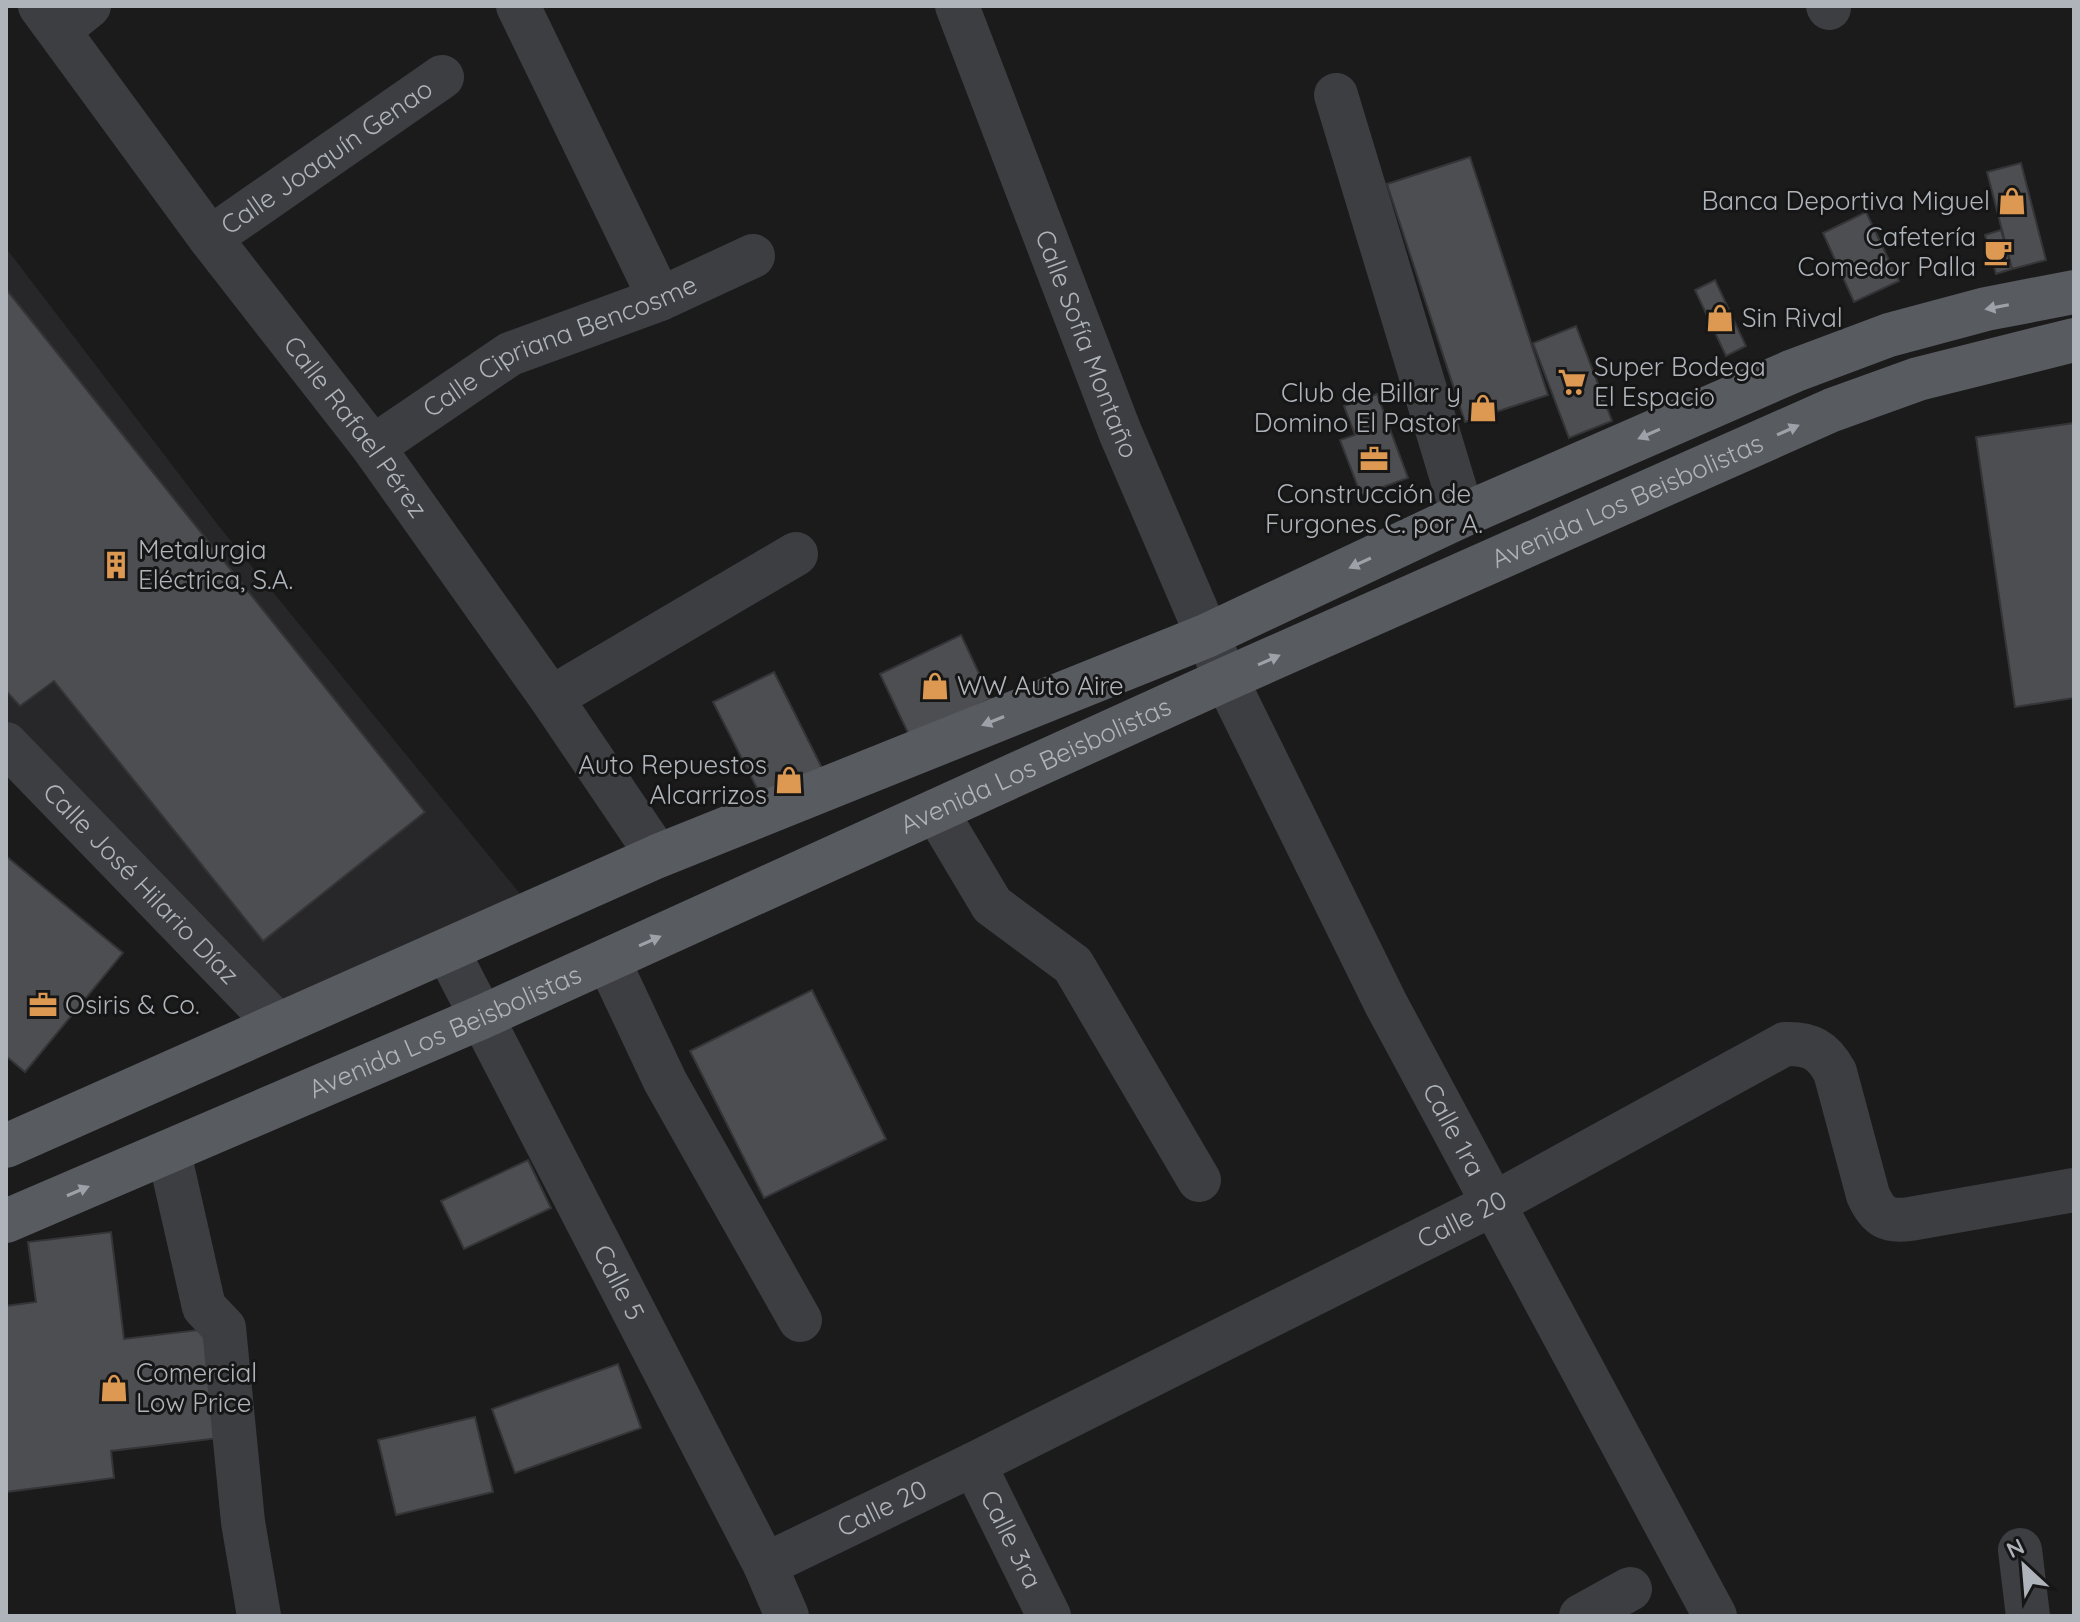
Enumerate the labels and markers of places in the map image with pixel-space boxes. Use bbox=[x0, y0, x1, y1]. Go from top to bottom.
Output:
place label: Banca Deportiva Miguel bbox=[1701, 184, 1990, 217]
shop icon: Banca Deportiva Miguel bbox=[1997, 186, 2027, 216]
place label: Cafetería Comedor Palla bbox=[1798, 220, 1976, 283]
cafe icon: Cafetería Comedor Palla bbox=[1983, 237, 2013, 267]
place label: Sin Rival bbox=[1742, 301, 1843, 334]
shop icon: Sin Rival bbox=[1705, 303, 1735, 333]
place label: Super Bodega El Espacio bbox=[1594, 350, 1766, 413]
supermarket icon: Super Bodega El Espacio bbox=[1557, 367, 1587, 397]
place label: Club de Billar y Domino El Pastor bbox=[1254, 376, 1461, 439]
shop icon: Club de Billar y Domino El Pastor bbox=[1468, 393, 1498, 423]
office icon: Construcción de Furgones C. por A. bbox=[1359, 444, 1389, 474]
place label: Construcción de Furgones C. por A. bbox=[1265, 477, 1483, 540]
place label: Metalurgia Eléctrica, S.A. bbox=[138, 533, 293, 596]
building icon: Metalurgia Eléctrica, S.A. bbox=[101, 550, 131, 580]
place label: WW Auto Aire bbox=[957, 669, 1124, 702]
shop icon: WW Auto Aire bbox=[920, 671, 950, 701]
place label: Auto Repuestos Alcarrizos bbox=[578, 748, 767, 811]
shop icon: Auto Repuestos Alcarrizos bbox=[774, 765, 804, 795]
place label: Osiris & Co. bbox=[65, 988, 200, 1021]
office icon: Osiris & Co. bbox=[28, 990, 58, 1020]
place label: Comercial Low Price bbox=[136, 1356, 257, 1419]
shop icon: Comercial Low Price bbox=[99, 1373, 129, 1403]

